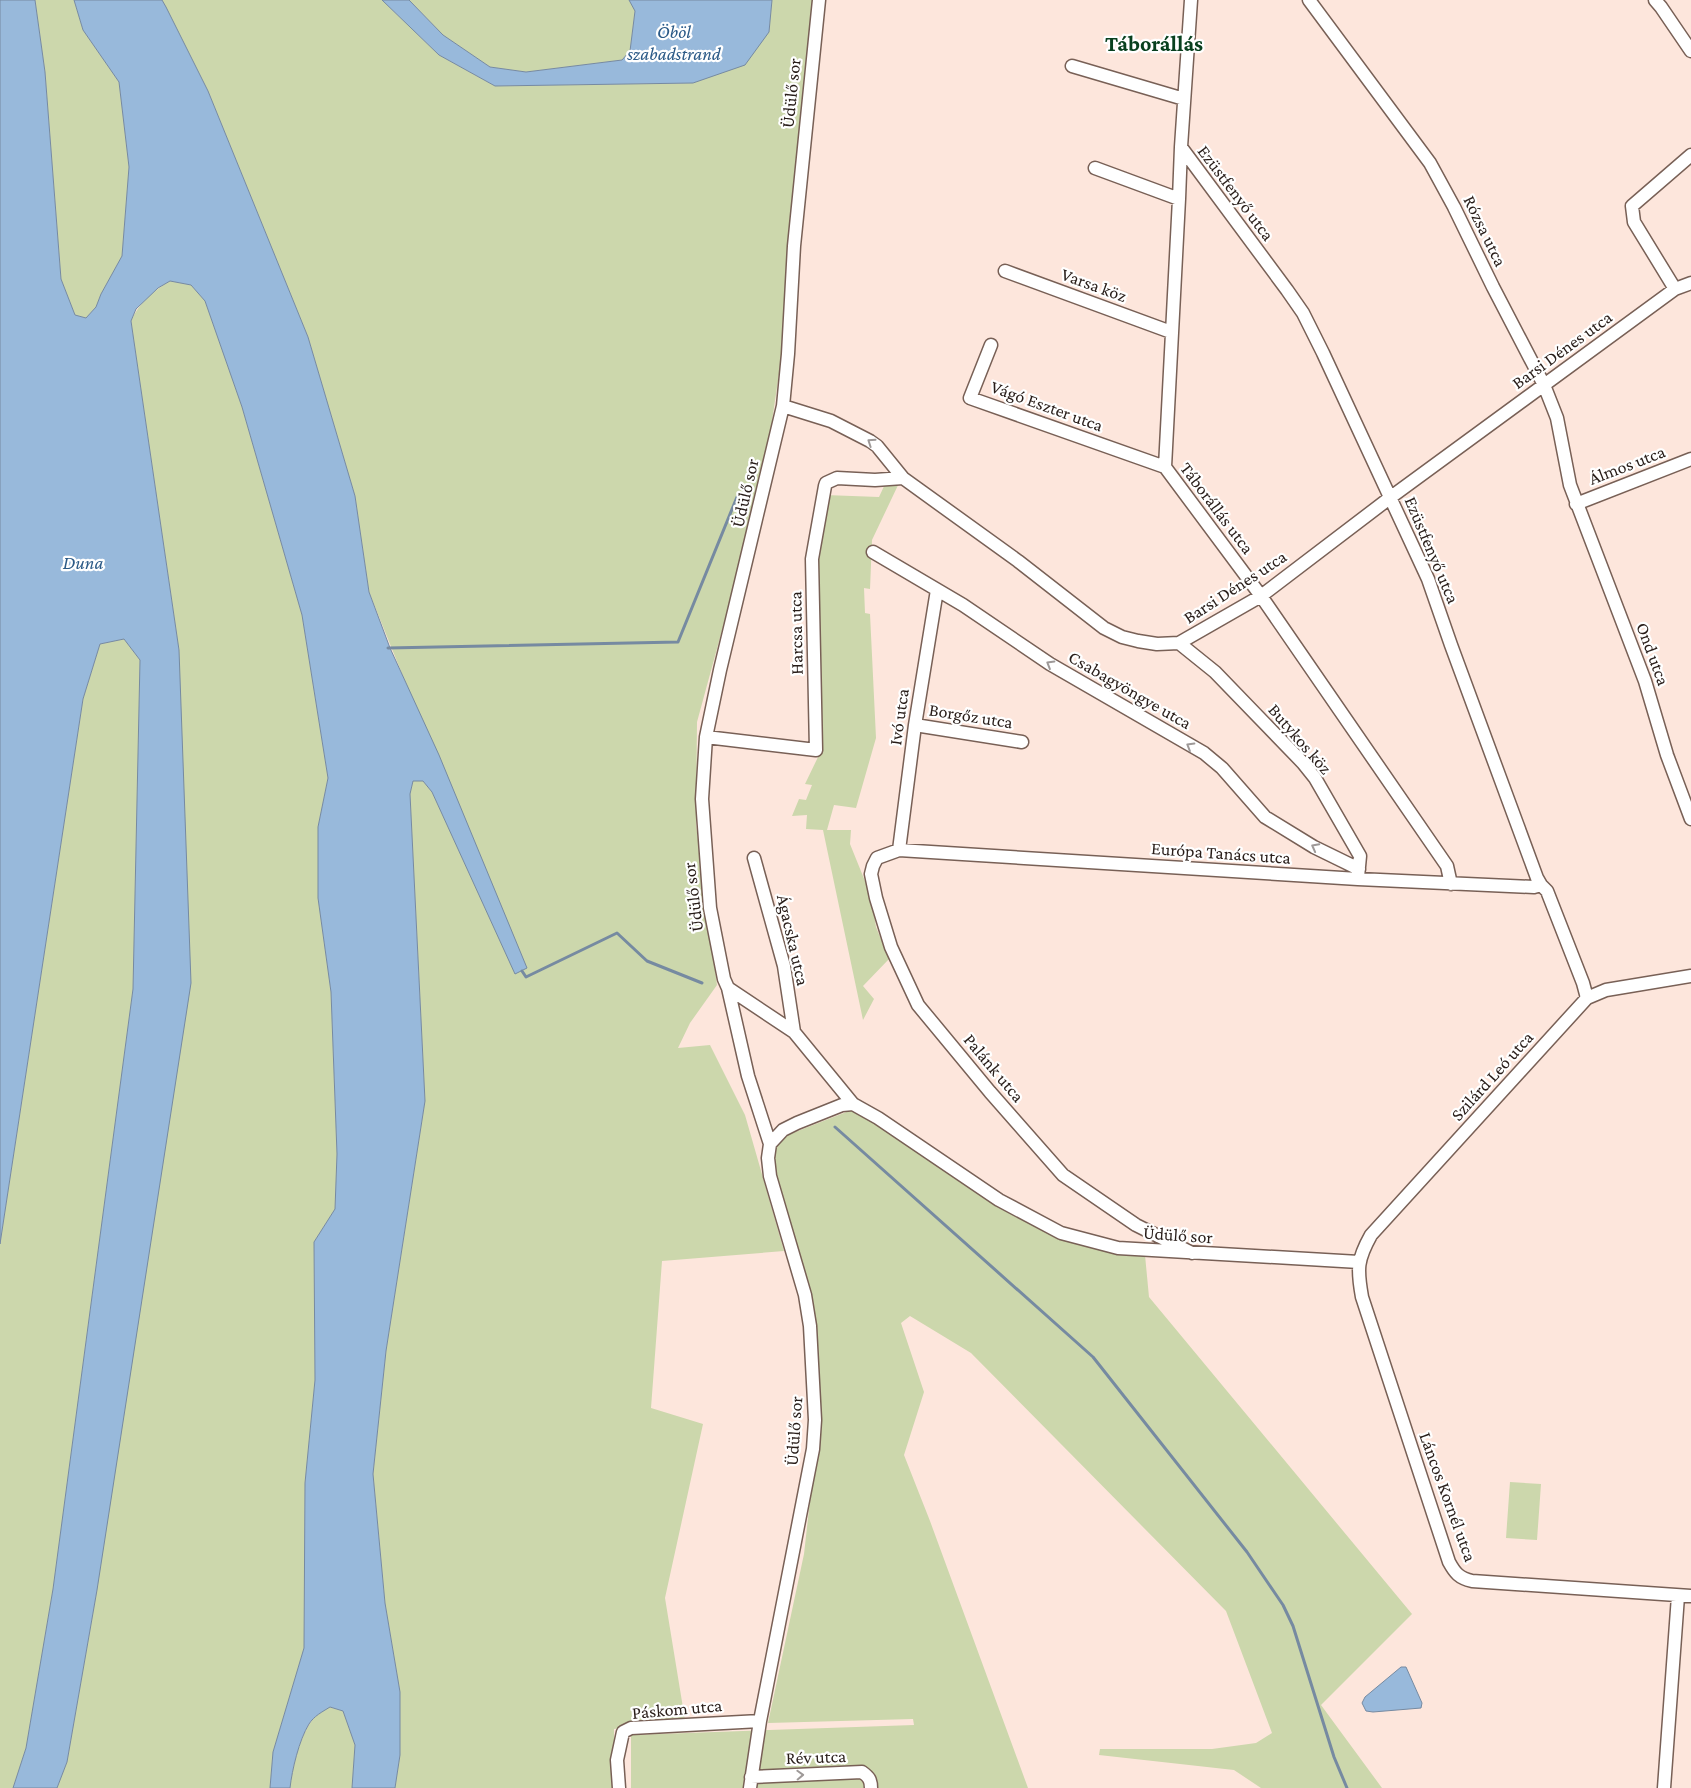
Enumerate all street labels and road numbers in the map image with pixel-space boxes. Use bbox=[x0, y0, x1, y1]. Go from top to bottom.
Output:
street label: Üdülő sor bbox=[777, 57, 805, 129]
street label: Ezüstfenyő utca bbox=[1194, 141, 1278, 245]
street label: Rózsa utca bbox=[1459, 192, 1511, 270]
street label: Varsa köz bbox=[1059, 264, 1130, 306]
street label: Barsi Dénes utca bbox=[1508, 307, 1616, 393]
street label: Vágó Eszter utca bbox=[988, 376, 1106, 436]
street label: Álmos utca bbox=[1586, 441, 1668, 489]
street label: Üdülő sor bbox=[727, 456, 763, 529]
street label: Táborállás utca bbox=[1176, 458, 1258, 558]
street label: Ezüstfenyő utca bbox=[1400, 494, 1464, 606]
street label: Barsi Dénes utca bbox=[1180, 546, 1290, 628]
street label: Harcsa utca bbox=[785, 591, 807, 675]
street label: Ond utca bbox=[1632, 620, 1674, 688]
street label: Csabagyöngye utca bbox=[1065, 647, 1195, 733]
street label: Ivó utca bbox=[885, 687, 913, 747]
street label: Borgőz utca bbox=[928, 700, 1014, 732]
street label: Butykos köz bbox=[1264, 700, 1336, 778]
street label: Európa Tanács utca bbox=[1151, 838, 1291, 868]
street label: Üdülő sor bbox=[679, 860, 707, 933]
street label: Ágacska utca bbox=[773, 892, 813, 988]
street label: Szilárd Leó utca bbox=[1447, 1027, 1537, 1125]
street label: Palánk utca bbox=[960, 1030, 1028, 1106]
street label: Üdülő sor bbox=[1142, 1223, 1214, 1247]
street label: Üdülő sor bbox=[782, 1395, 806, 1467]
street label: Láncos Kornél utca bbox=[1415, 1430, 1481, 1564]
street label: Páskom utca bbox=[631, 1695, 723, 1723]
street label: Rév utca bbox=[785, 1746, 847, 1768]

